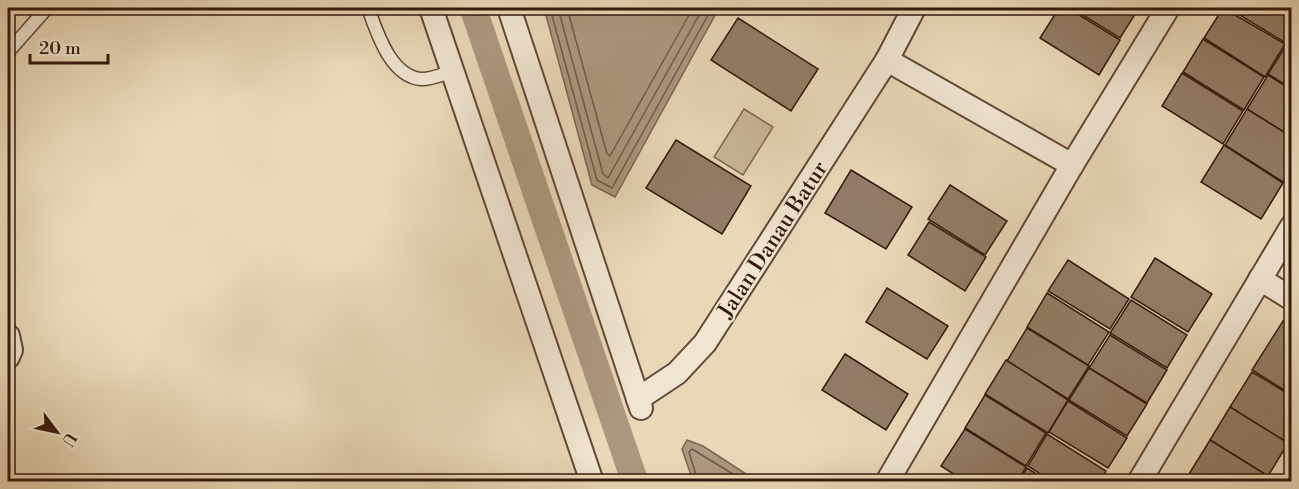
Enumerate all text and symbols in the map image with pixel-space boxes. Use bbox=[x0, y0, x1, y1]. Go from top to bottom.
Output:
scale bar bbox=[30, 27, 108, 65]
text: 20 m bbox=[39, 37, 81, 60]
street label: Jalan Danau Batur bbox=[712, 156, 834, 324]
north arrow bbox=[27, 402, 87, 462]
text: U bbox=[57, 429, 81, 450]

